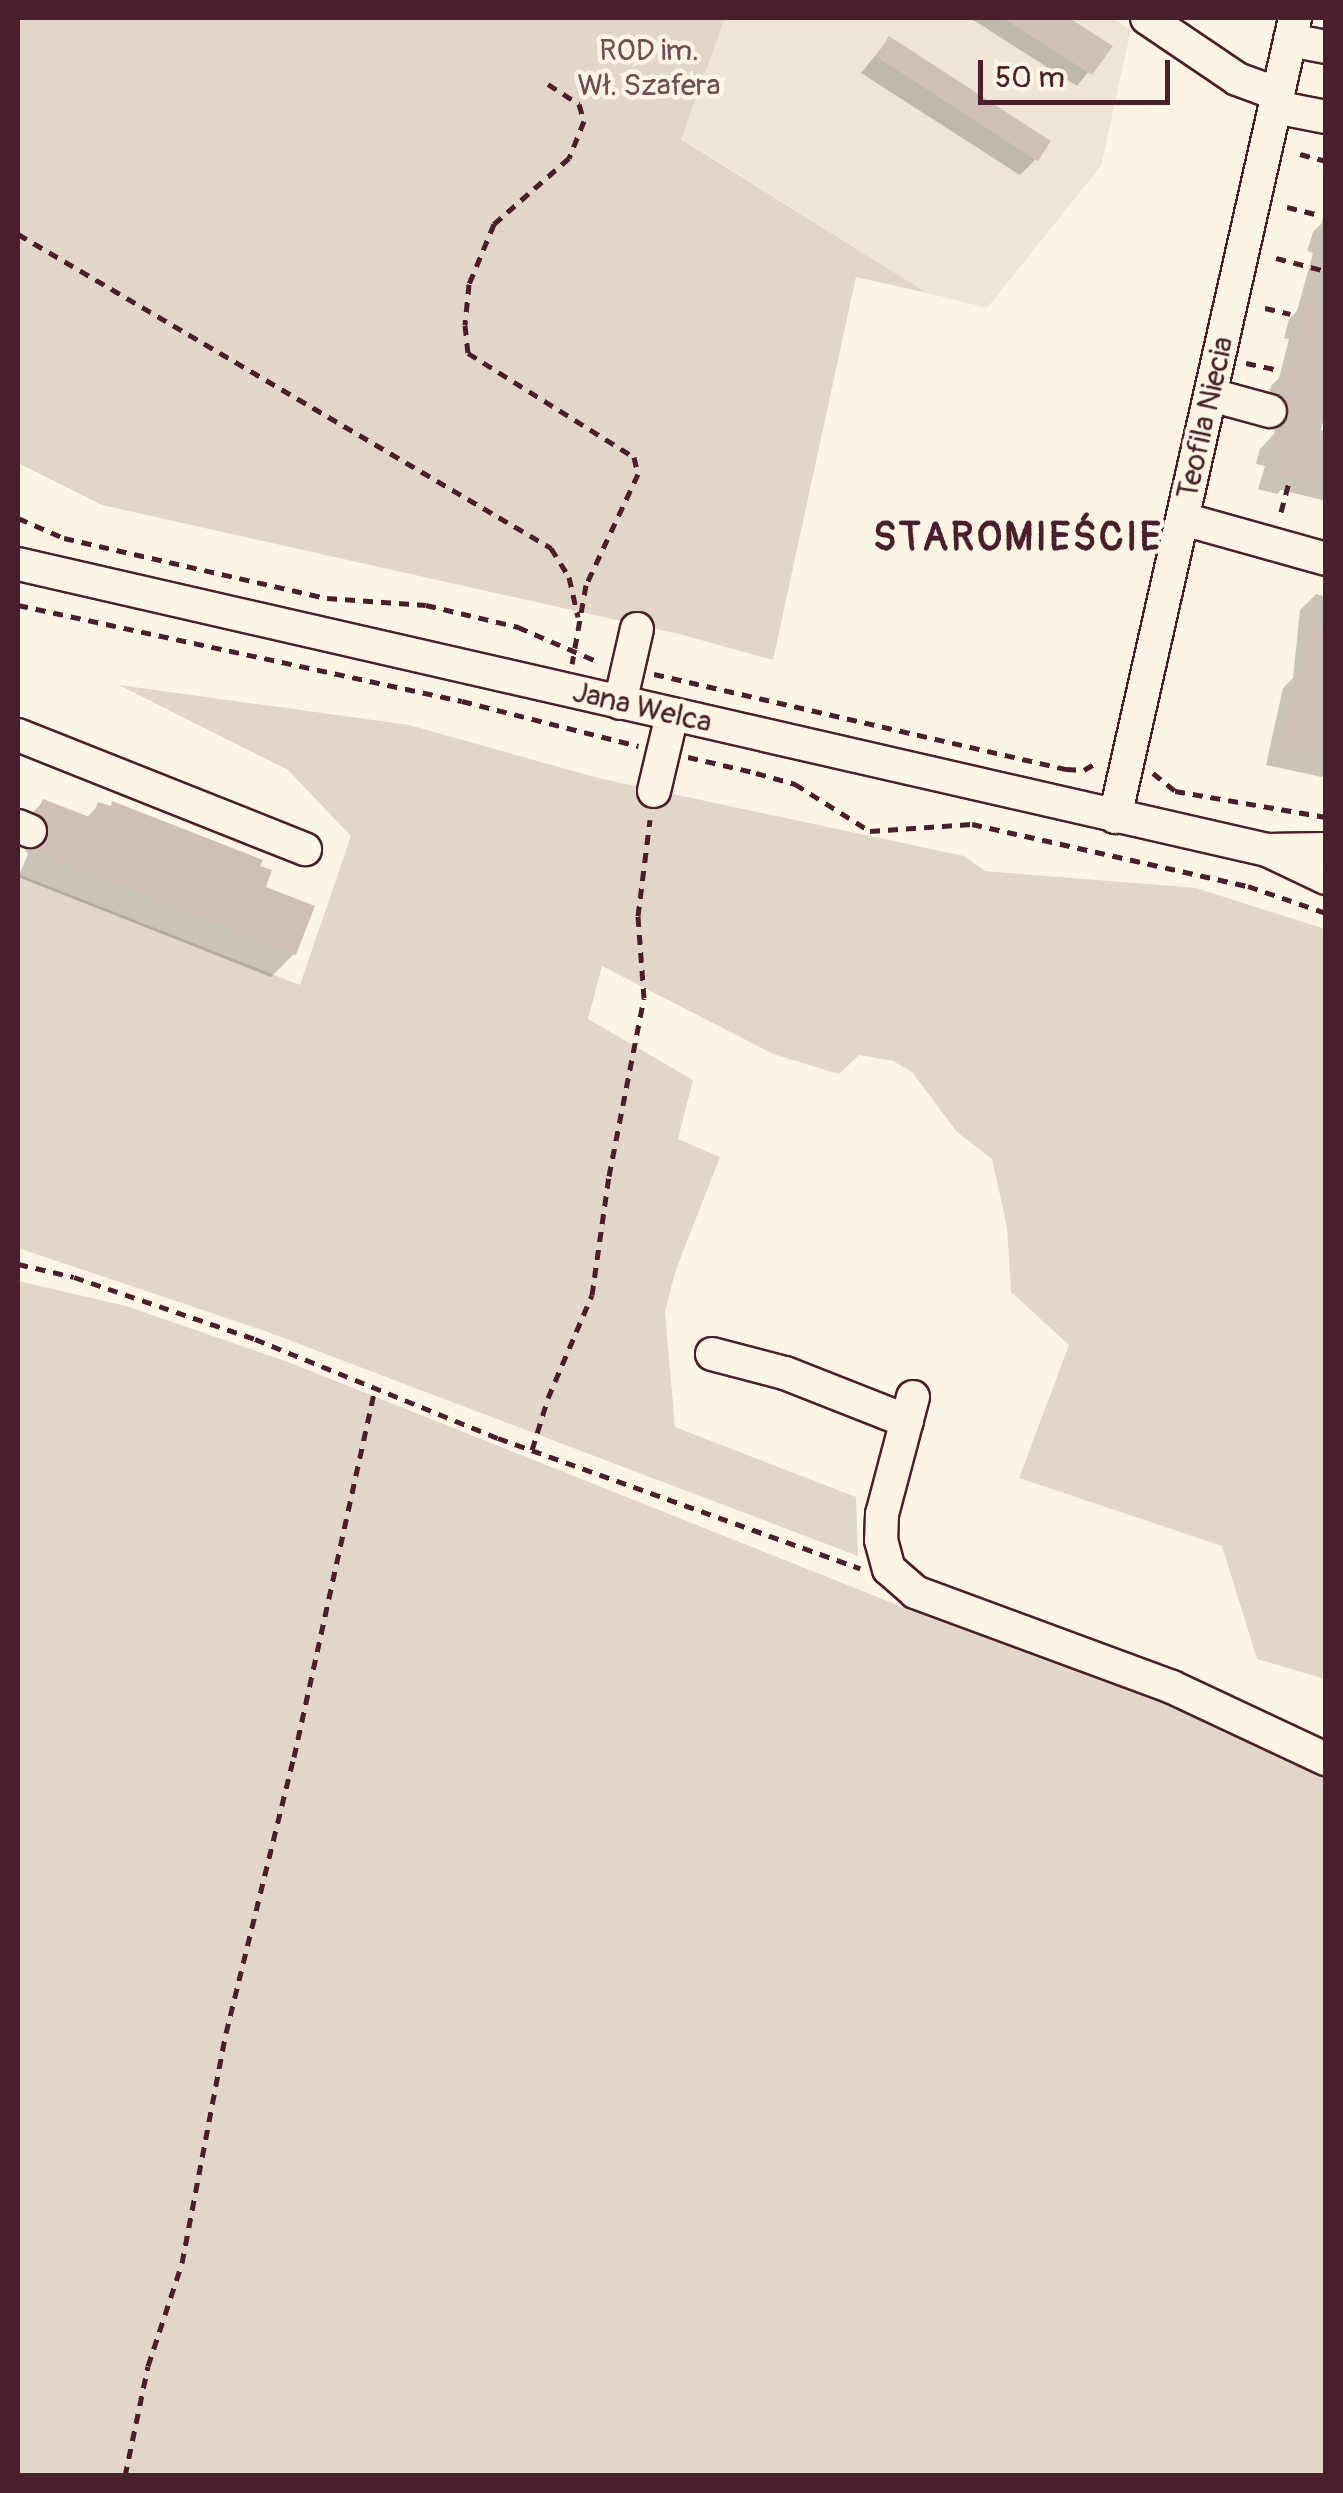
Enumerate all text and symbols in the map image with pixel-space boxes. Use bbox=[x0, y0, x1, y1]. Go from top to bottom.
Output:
park label: ROD im. Wł. Szafera bbox=[577, 33, 721, 104]
scale bar bbox=[983, 40, 1176, 102]
text: 50 m bbox=[995, 59, 1065, 96]
street label: Teofila Niecia bbox=[1170, 333, 1242, 503]
district label: STAROMIEŚCIE bbox=[873, 514, 1163, 562]
street label: Jana Welca bbox=[569, 675, 715, 741]

